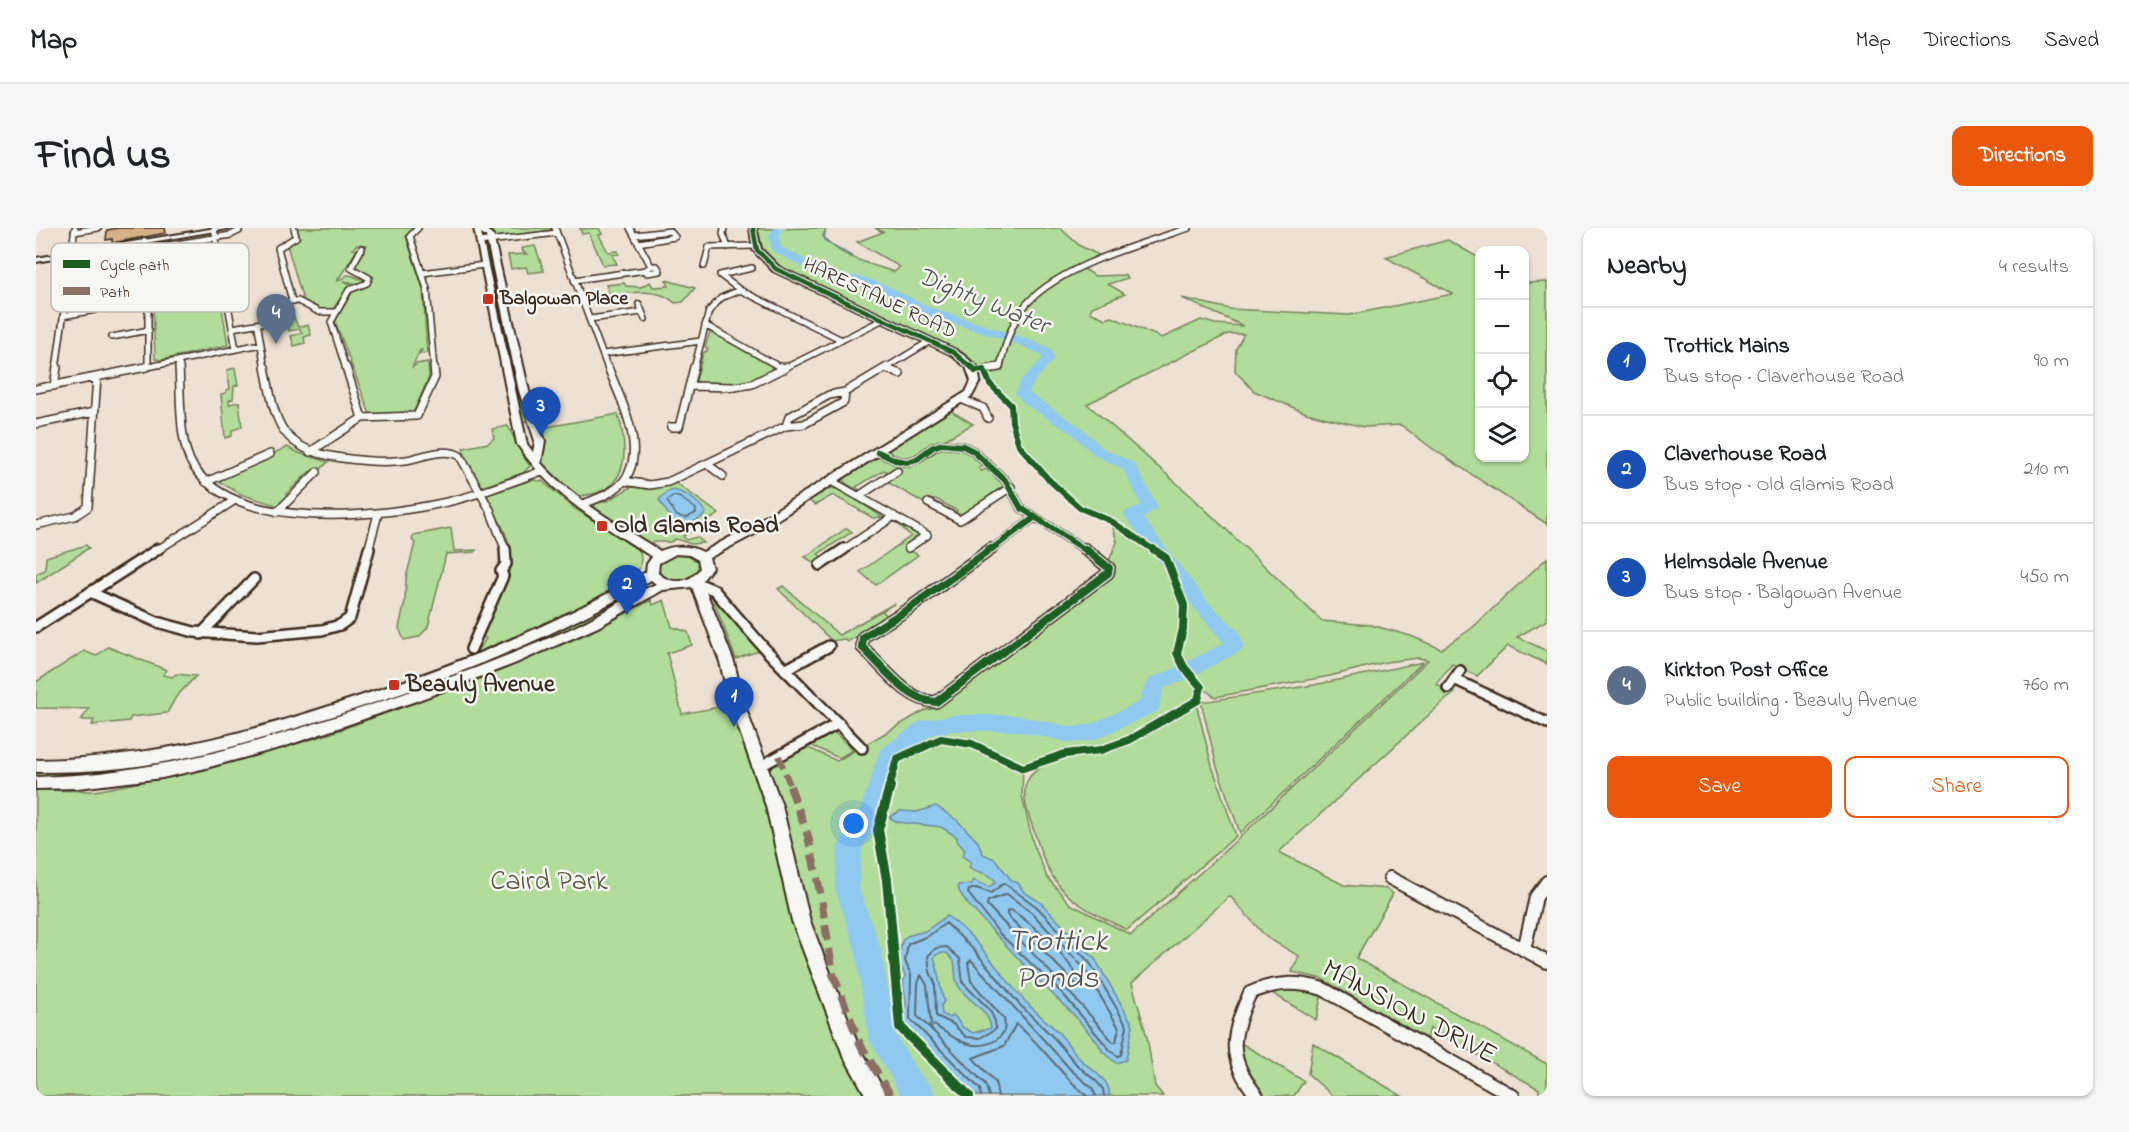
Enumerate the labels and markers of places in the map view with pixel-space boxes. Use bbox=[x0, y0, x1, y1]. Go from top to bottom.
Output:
place label: Balgowan Place bbox=[499, 285, 629, 315]
marker: Balgowan Place bbox=[481, 292, 495, 306]
pin: 4 bbox=[256, 294, 296, 344]
pin: 3 bbox=[522, 388, 560, 437]
place label: Old Glamis Road bbox=[614, 509, 779, 544]
marker: Old Glamis Road bbox=[595, 519, 609, 533]
pin: 2 bbox=[608, 566, 646, 615]
place label: Beauly Avenue bbox=[405, 668, 556, 704]
marker: Beauly Avenue bbox=[387, 678, 401, 692]
pin: 1 bbox=[714, 678, 754, 727]

